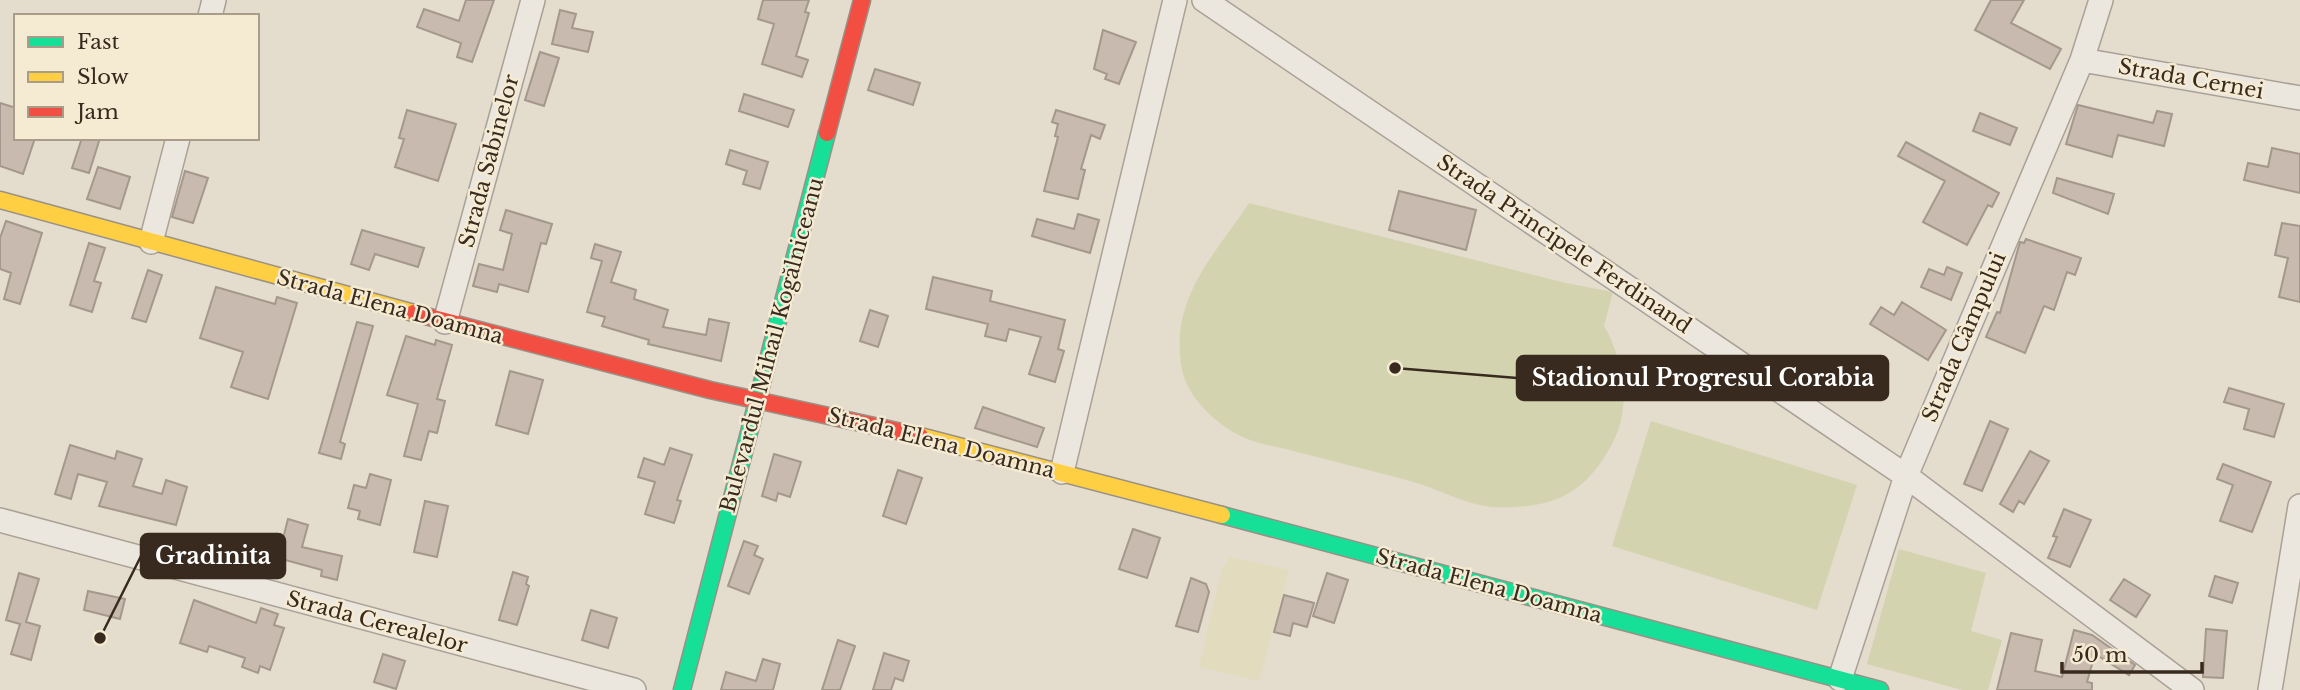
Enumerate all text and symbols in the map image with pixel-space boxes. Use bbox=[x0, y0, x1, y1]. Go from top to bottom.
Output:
legend bbox=[14, 14, 259, 140]
text: Fast bbox=[77, 29, 119, 55]
street label: Strada Cernei bbox=[2116, 53, 2266, 105]
text: Slow bbox=[77, 64, 129, 90]
street label: Strada Sabinelor bbox=[453, 72, 525, 250]
text: Jam bbox=[74, 99, 119, 125]
street label: Strada Principele Ferdinand bbox=[1432, 149, 1696, 339]
street label: Bulevardul Mihail Kogălniceanu bbox=[715, 175, 829, 515]
street label: Strada Câmpului bbox=[1916, 248, 2012, 426]
street label: Strada Elena Doamna bbox=[274, 264, 506, 350]
callout: Stadionul Progresul Corabia bbox=[1517, 356, 1888, 400]
text: Stadionul Progresul Corabia bbox=[1532, 364, 1874, 392]
street label: Strada Elena Doamna bbox=[825, 402, 1058, 484]
callout: Gradinita bbox=[141, 534, 285, 578]
text: Gradinita bbox=[155, 542, 271, 570]
street label: Strada Elena Doamna bbox=[1373, 543, 1605, 629]
street label: Strada Cerealelor bbox=[284, 585, 470, 659]
scale bar bbox=[2062, 630, 2202, 674]
text: 50 m bbox=[2072, 642, 2128, 668]

